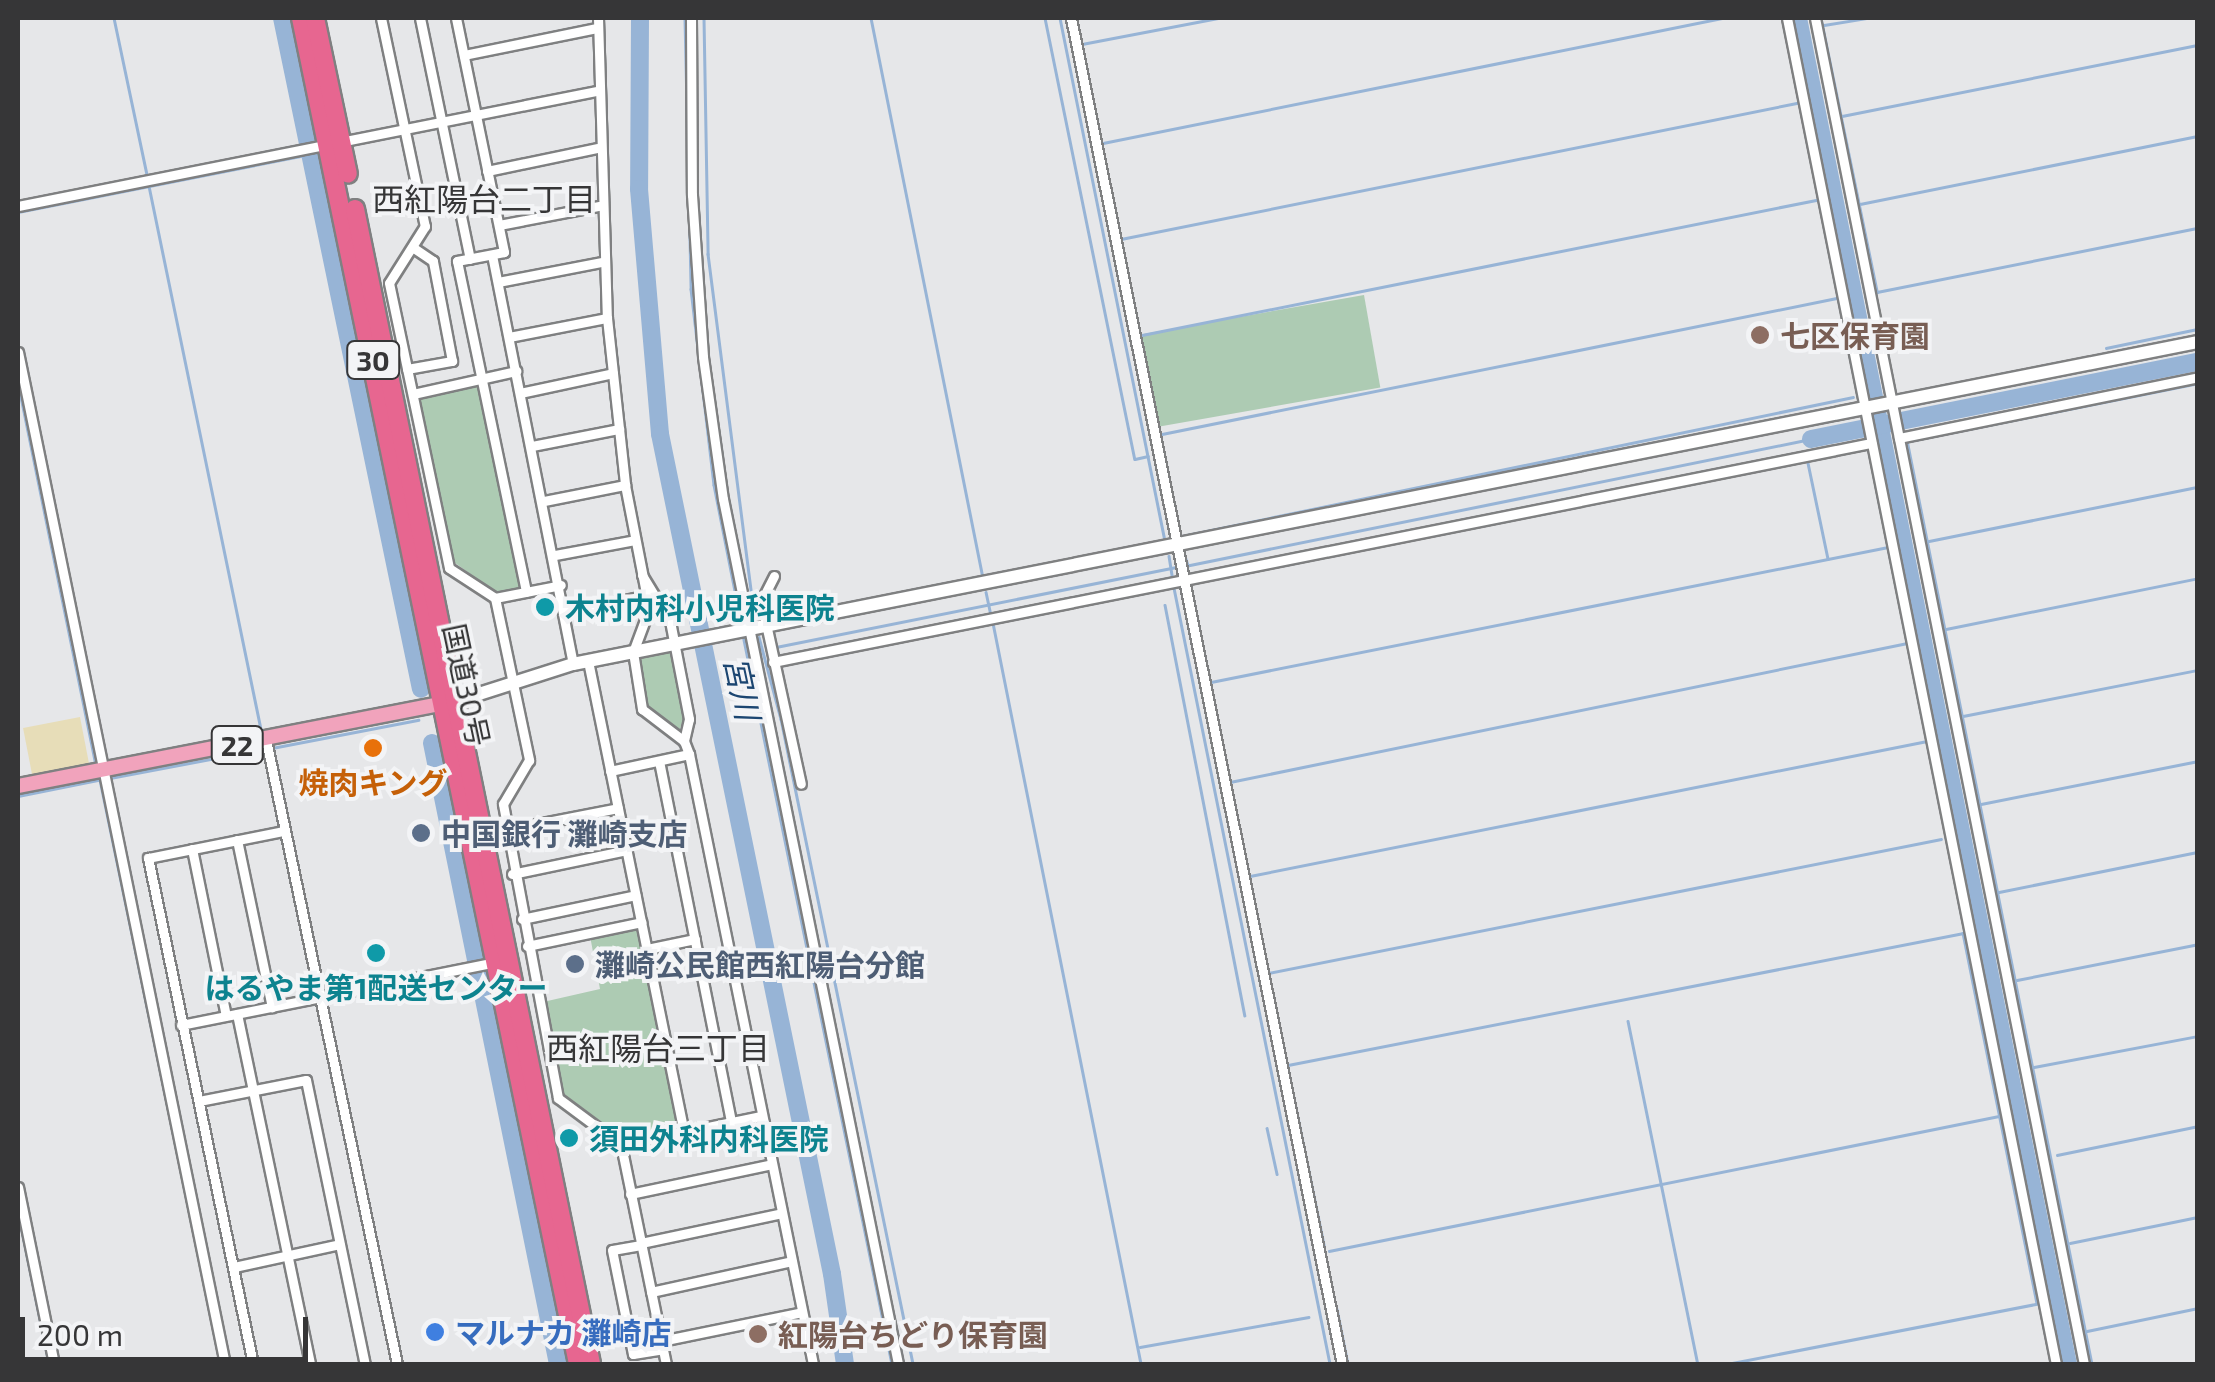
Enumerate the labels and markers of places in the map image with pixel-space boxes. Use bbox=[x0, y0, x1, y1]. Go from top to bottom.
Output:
place label: 七区保育園 bbox=[1780, 317, 1930, 353]
marker: 七区保育園 bbox=[1749, 324, 1771, 346]
place label: 木村内科小児科医院 bbox=[565, 589, 835, 625]
marker: 木村内科小児科医院 bbox=[534, 596, 556, 618]
marker: 焼肉キング bbox=[362, 737, 384, 759]
place label: 焼肉キング bbox=[298, 764, 448, 800]
place label: 中国銀行 灘崎支店 bbox=[441, 815, 687, 851]
marker: 中国銀行 灘崎支店 bbox=[410, 822, 432, 844]
marker: はるやま第1配送センター bbox=[365, 942, 387, 964]
place label: 灘崎公民館西紅陽台分館 bbox=[595, 946, 925, 982]
marker: 灘崎公民館西紅陽台分館 bbox=[564, 953, 586, 975]
place label: はるやま第1配送センター bbox=[205, 969, 547, 1005]
place label: 須田外科内科医院 bbox=[589, 1120, 829, 1156]
marker: 須田外科内科医院 bbox=[558, 1127, 580, 1149]
place label: マルナカ 灘崎店 bbox=[455, 1314, 671, 1350]
place label: 紅陽台ちどり保育園 bbox=[778, 1316, 1048, 1352]
marker: マルナカ 灘崎店 bbox=[424, 1321, 446, 1343]
marker: 紅陽台ちどり保育園 bbox=[747, 1323, 769, 1345]

